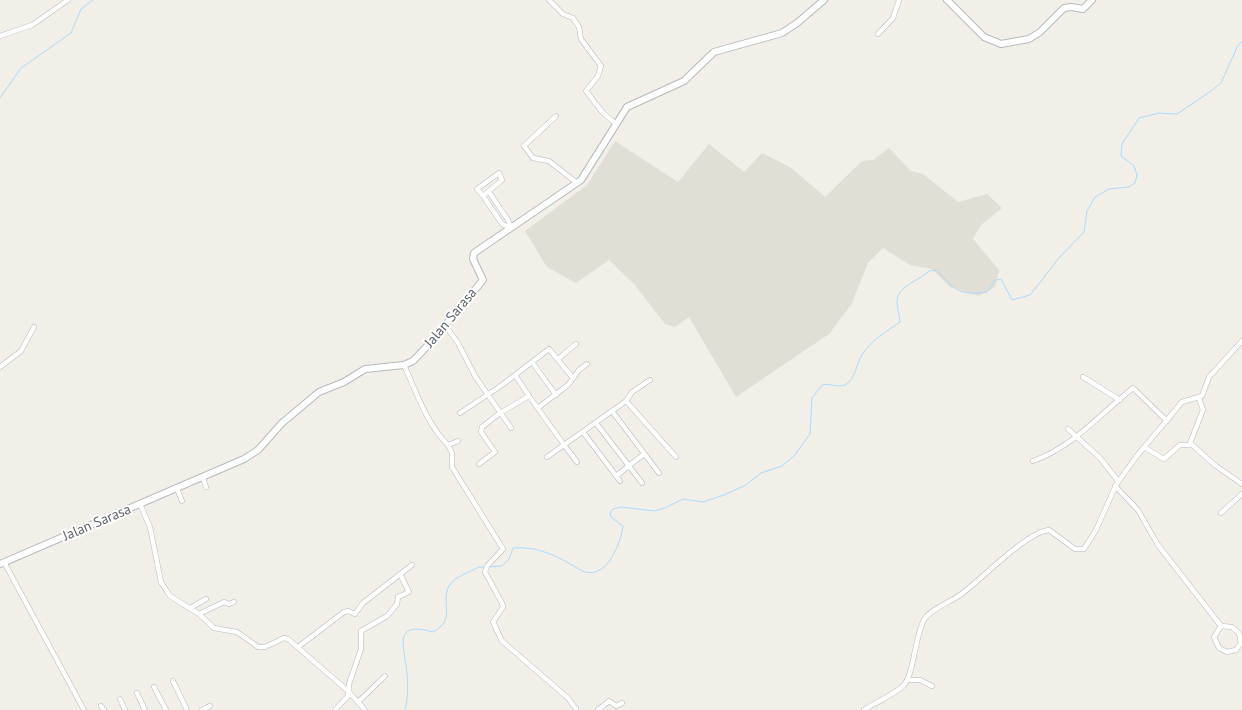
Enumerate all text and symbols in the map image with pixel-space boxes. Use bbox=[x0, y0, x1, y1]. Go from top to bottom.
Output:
street label: Jalan Sarasa bbox=[421, 285, 481, 351]
street label: Jalan Sarasa bbox=[60, 501, 134, 545]

